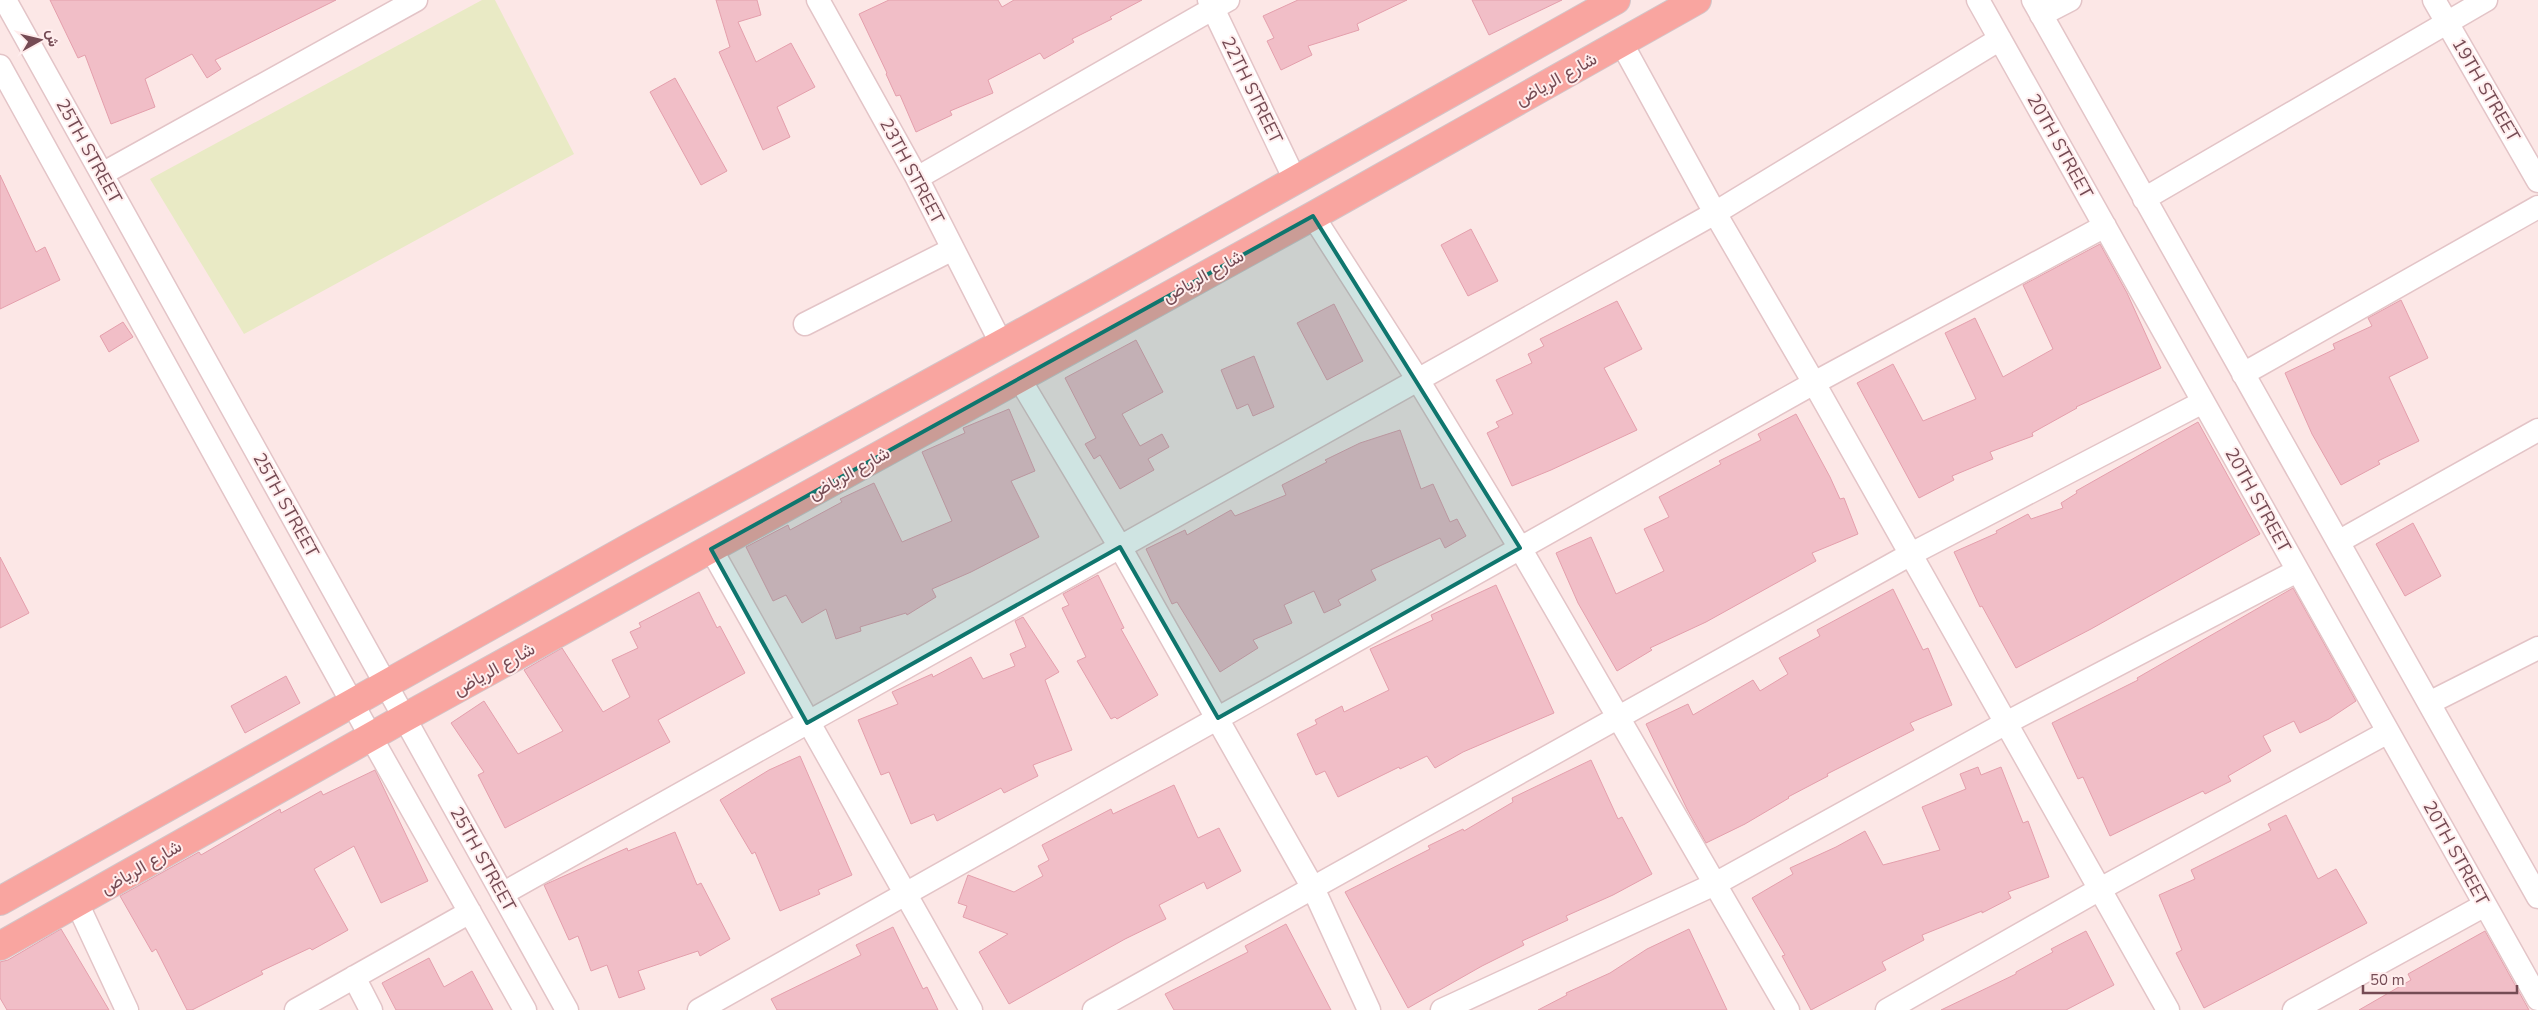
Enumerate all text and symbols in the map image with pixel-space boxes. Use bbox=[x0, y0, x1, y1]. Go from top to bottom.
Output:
north arrow bbox=[15, 15, 65, 65]
text: ش bbox=[42, 29, 63, 48]
street label: 22TH STREET bbox=[1216, 33, 1288, 148]
street label: 19TH STREET bbox=[2447, 34, 2525, 146]
street label: شارع الرياض bbox=[1511, 47, 1601, 111]
street label: 20TH STREET bbox=[2021, 89, 2099, 203]
street label: 25TH STREET bbox=[50, 94, 128, 208]
street label: 23TH STREET bbox=[874, 114, 950, 228]
street label: شارع الرياض bbox=[1158, 244, 1248, 308]
street label: شارع الرياض bbox=[804, 441, 894, 505]
street label: 20TH STREET bbox=[2219, 443, 2297, 557]
street label: 25TH STREET bbox=[247, 448, 325, 562]
street label: شارع الرياض bbox=[449, 637, 539, 701]
street label: 20TH STREET bbox=[2417, 796, 2495, 910]
street label: 25TH STREET bbox=[444, 802, 522, 916]
street label: شارع الرياض bbox=[96, 834, 186, 900]
scale bar bbox=[2363, 962, 2517, 994]
text: 50 m bbox=[2370, 970, 2405, 990]

